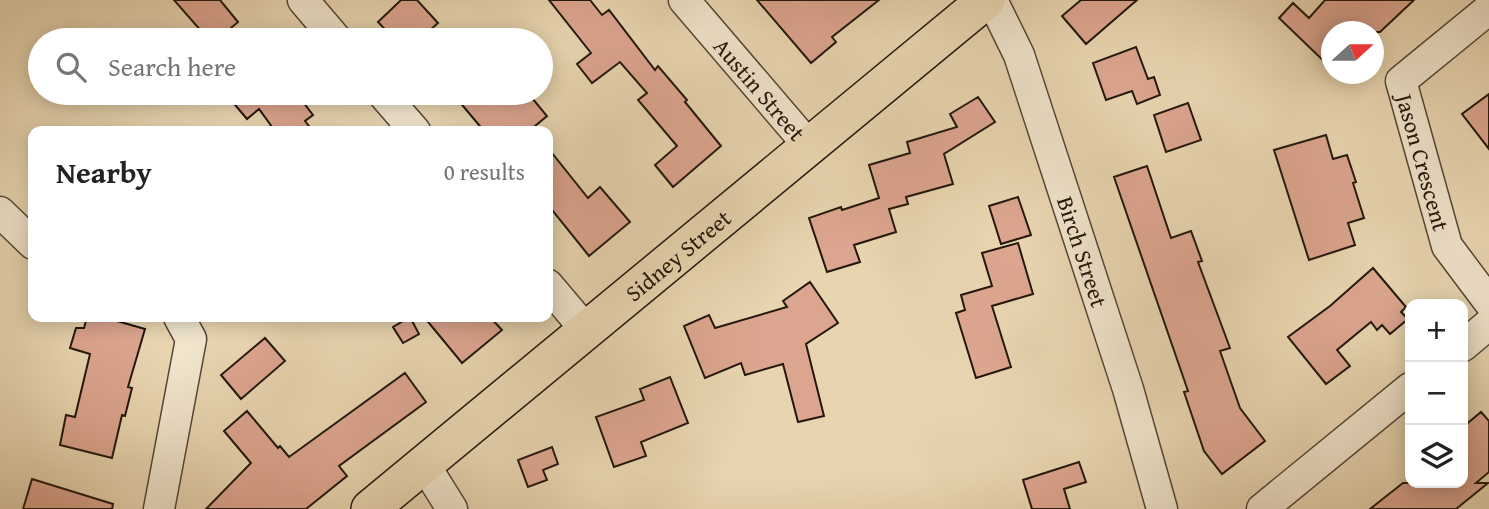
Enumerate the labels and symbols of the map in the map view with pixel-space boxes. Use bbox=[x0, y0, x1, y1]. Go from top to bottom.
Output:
north arrow bbox=[1321, 21, 1384, 84]
street label: Austin Street bbox=[706, 30, 814, 148]
street label: Jason Crescent bbox=[1388, 87, 1458, 234]
street label: Birch Street bbox=[1050, 192, 1117, 311]
street label: Sidney Street bbox=[618, 201, 738, 308]

